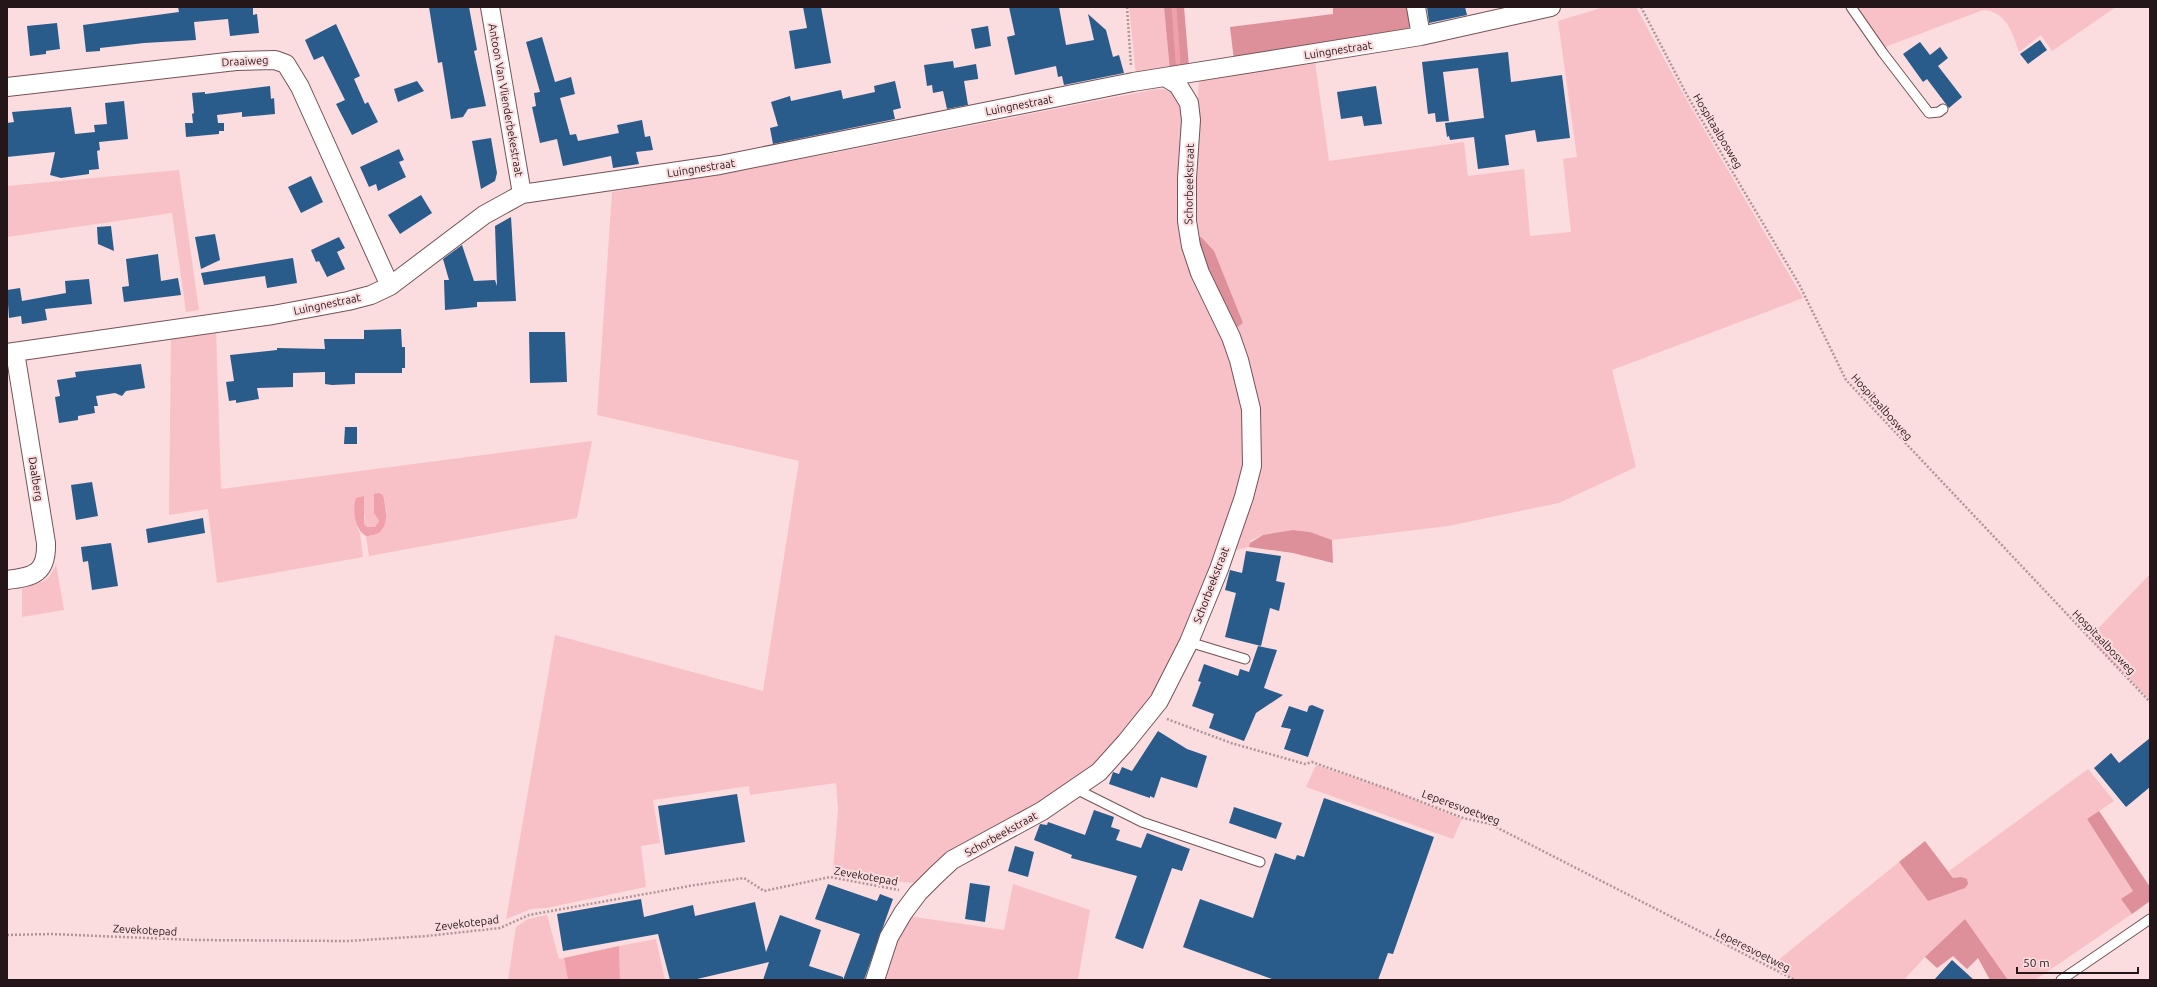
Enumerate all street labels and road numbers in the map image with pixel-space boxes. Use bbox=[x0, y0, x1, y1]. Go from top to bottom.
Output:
street label: Antoon Van Vlienderbekestraat bbox=[487, 23, 525, 178]
street label: Luingnestraat bbox=[1303, 39, 1373, 61]
street label: Draaiweg bbox=[221, 54, 269, 68]
street label: Hospitaalbosweg bbox=[1691, 91, 1745, 171]
street label: Luingnestraat bbox=[984, 92, 1054, 117]
street label: Schorbeekstraat bbox=[1182, 143, 1196, 224]
street label: Luingnestraat bbox=[666, 157, 736, 179]
street label: Luingnestraat bbox=[292, 291, 362, 317]
street label: Hospitaalbosweg bbox=[1849, 371, 1915, 443]
street label: Daalberg bbox=[27, 456, 45, 502]
street label: Schorbeekstraat bbox=[1191, 545, 1231, 625]
street label: Hospitaalbosweg bbox=[2070, 607, 2138, 677]
street label: Leperesvoetweg bbox=[1420, 787, 1502, 827]
street label: Schorbeekstraat bbox=[963, 809, 1040, 859]
street label: Zevekotepad bbox=[833, 865, 899, 887]
street label: Zevekotepad bbox=[434, 913, 500, 933]
street label: Zevekotepad bbox=[113, 922, 177, 938]
street label: Leperesvoetweg bbox=[1714, 926, 1792, 974]

